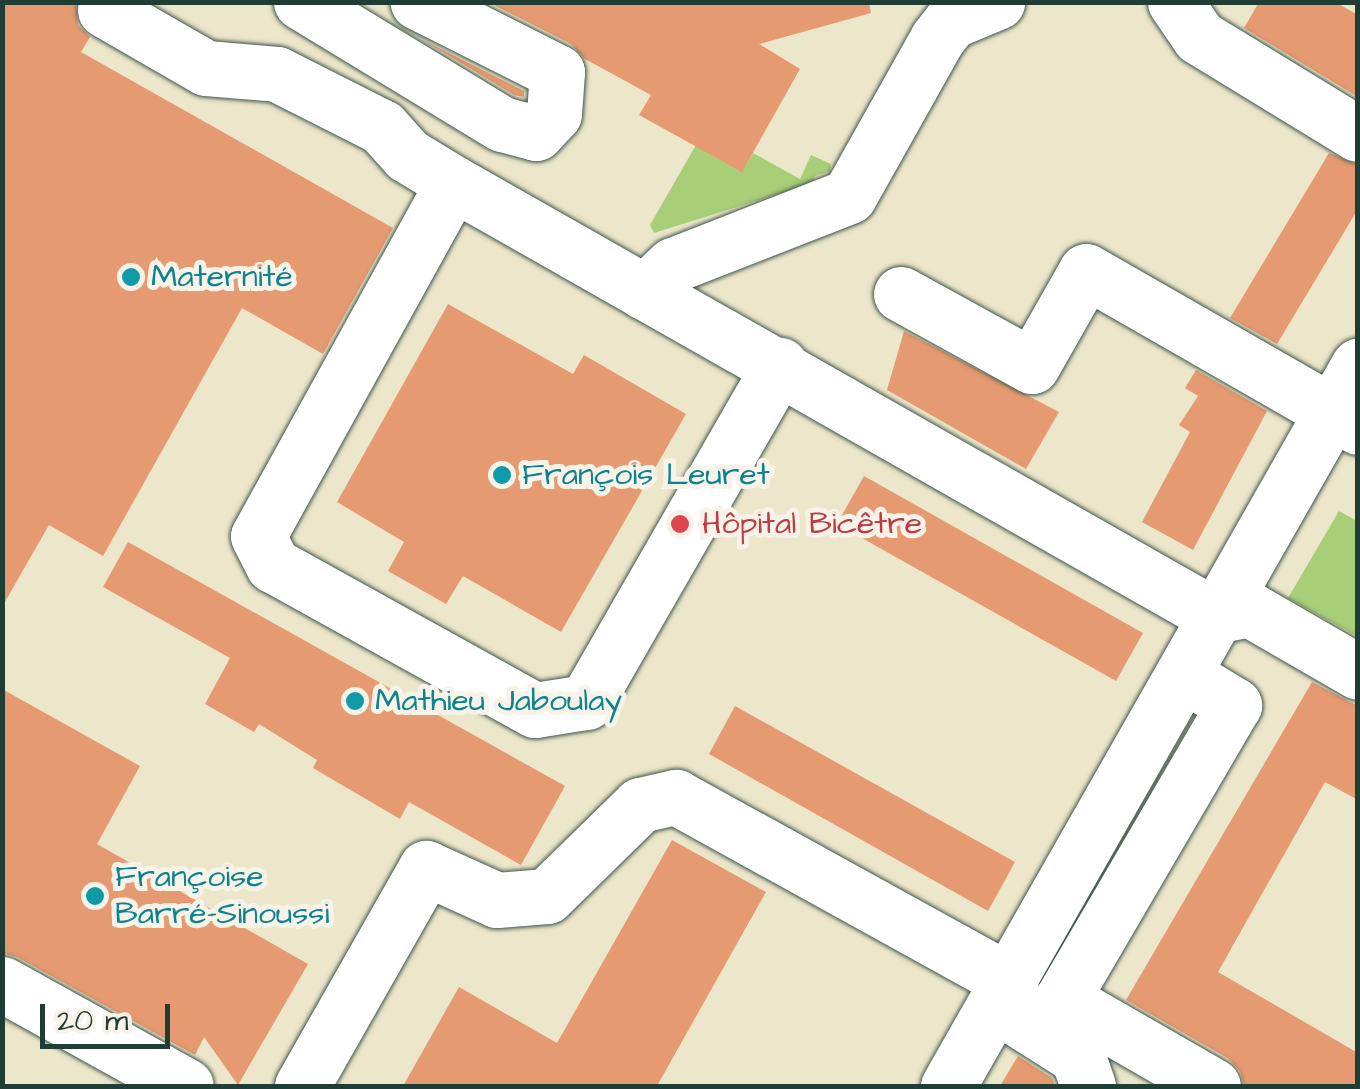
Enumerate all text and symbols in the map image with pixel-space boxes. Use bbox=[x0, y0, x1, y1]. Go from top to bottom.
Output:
place label: Maternité bbox=[151, 258, 293, 296]
marker: Maternité bbox=[120, 266, 142, 288]
place label: François Leuret bbox=[522, 456, 770, 494]
marker: François Leuret bbox=[491, 464, 513, 486]
place label: Hôpital Bicêtre bbox=[702, 505, 922, 543]
marker: Hôpital Bicêtre bbox=[667, 511, 693, 537]
place label: Mathieu Jaboulay bbox=[375, 682, 622, 720]
marker: Mathieu Jaboulay bbox=[344, 690, 366, 712]
place label: Françoise Barré-Sinoussi bbox=[115, 859, 329, 934]
marker: Françoise Barré-Sinoussi bbox=[84, 885, 106, 907]
scale bar bbox=[45, 984, 175, 1046]
text: 20 m bbox=[57, 1000, 128, 1042]

